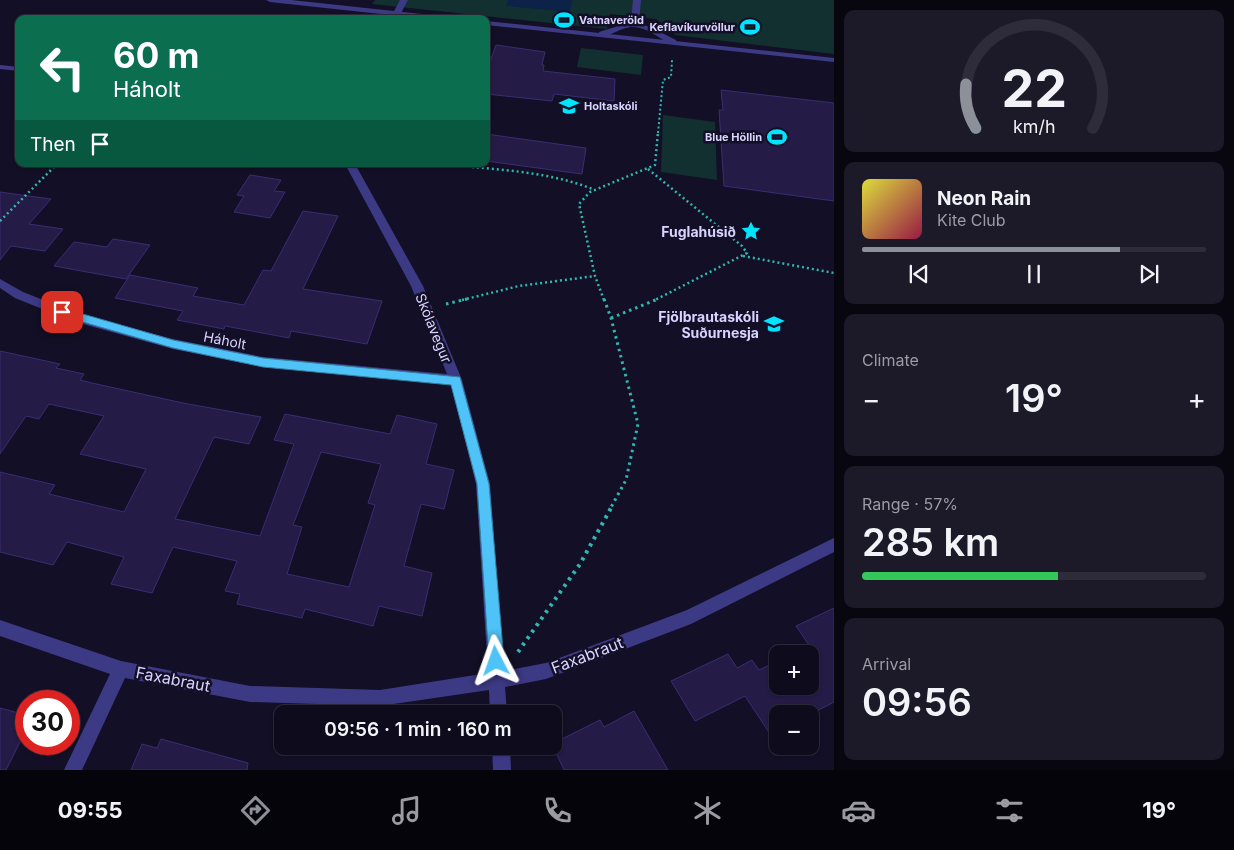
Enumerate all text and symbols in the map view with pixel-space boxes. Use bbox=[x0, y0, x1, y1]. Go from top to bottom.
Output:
sports icon: Vatnaveröld bbox=[553, 9, 575, 31]
place label: Vatnaveröld bbox=[579, 13, 644, 27]
sports icon: Keflavíkurvöllur bbox=[739, 16, 761, 38]
place label: Keflavíkurvöllur bbox=[650, 20, 736, 34]
text: 60 m bbox=[113, 34, 200, 76]
icon: left bbox=[30, 35, 95, 100]
text: 22 bbox=[1001, 57, 1067, 120]
text: Háholt bbox=[113, 76, 181, 102]
school or university icon: Holtaskóli bbox=[558, 95, 580, 117]
place label: Holtaskóli bbox=[584, 99, 638, 113]
text: km/h bbox=[1013, 116, 1055, 137]
sports icon: Blue Höllin bbox=[766, 126, 788, 148]
icon: arrive bbox=[86, 130, 114, 158]
place label: Blue Höllin bbox=[705, 130, 762, 144]
text: Then bbox=[30, 133, 76, 156]
text: Neon Rain bbox=[937, 187, 1031, 210]
text: Kite Club bbox=[937, 210, 1006, 230]
place icon: Fuglahúsið bbox=[740, 220, 762, 242]
place label: Fuglahúsið bbox=[661, 223, 736, 240]
icon: previous bbox=[905, 260, 933, 288]
icon: pause bbox=[1020, 260, 1048, 288]
icon: next bbox=[1135, 260, 1163, 288]
pin bbox=[41, 291, 83, 333]
street label: Skólavegur bbox=[412, 291, 456, 365]
icon: arrive bbox=[48, 298, 76, 326]
place label: Fjölbrautaskóli Suðurnesja bbox=[658, 308, 759, 341]
school or university icon: Fjölbrautaskóli Suðurnesja bbox=[763, 313, 785, 335]
street label: Háholt bbox=[202, 328, 248, 353]
text: Climate bbox=[862, 350, 919, 370]
text: 19° bbox=[1005, 375, 1063, 421]
text: − bbox=[862, 382, 881, 416]
text: + bbox=[1187, 382, 1206, 416]
text: Range · 57% bbox=[862, 494, 958, 514]
text: 285 km bbox=[862, 519, 999, 565]
street label: Faxabraut bbox=[548, 632, 626, 678]
position arrow bbox=[469, 634, 521, 686]
map controls bbox=[769, 645, 819, 755]
button: + bbox=[769, 645, 819, 695]
text: Arrival bbox=[862, 654, 911, 674]
street label: Faxabraut bbox=[134, 662, 212, 696]
text: 09:56 bbox=[862, 679, 972, 725]
speed limit sign: 30 bbox=[15, 690, 80, 755]
button: − bbox=[769, 705, 819, 755]
text: 09:56 · 1 min · 160 m bbox=[324, 718, 512, 741]
icon: directions bbox=[238, 793, 273, 828]
icon: music bbox=[389, 793, 424, 828]
icon: phone bbox=[540, 793, 575, 828]
icon: climate bbox=[690, 793, 725, 828]
icon: car bbox=[841, 793, 876, 828]
icon: filters bbox=[992, 793, 1027, 828]
text: 09:55 bbox=[58, 797, 122, 823]
text: 19° bbox=[1142, 797, 1176, 823]

